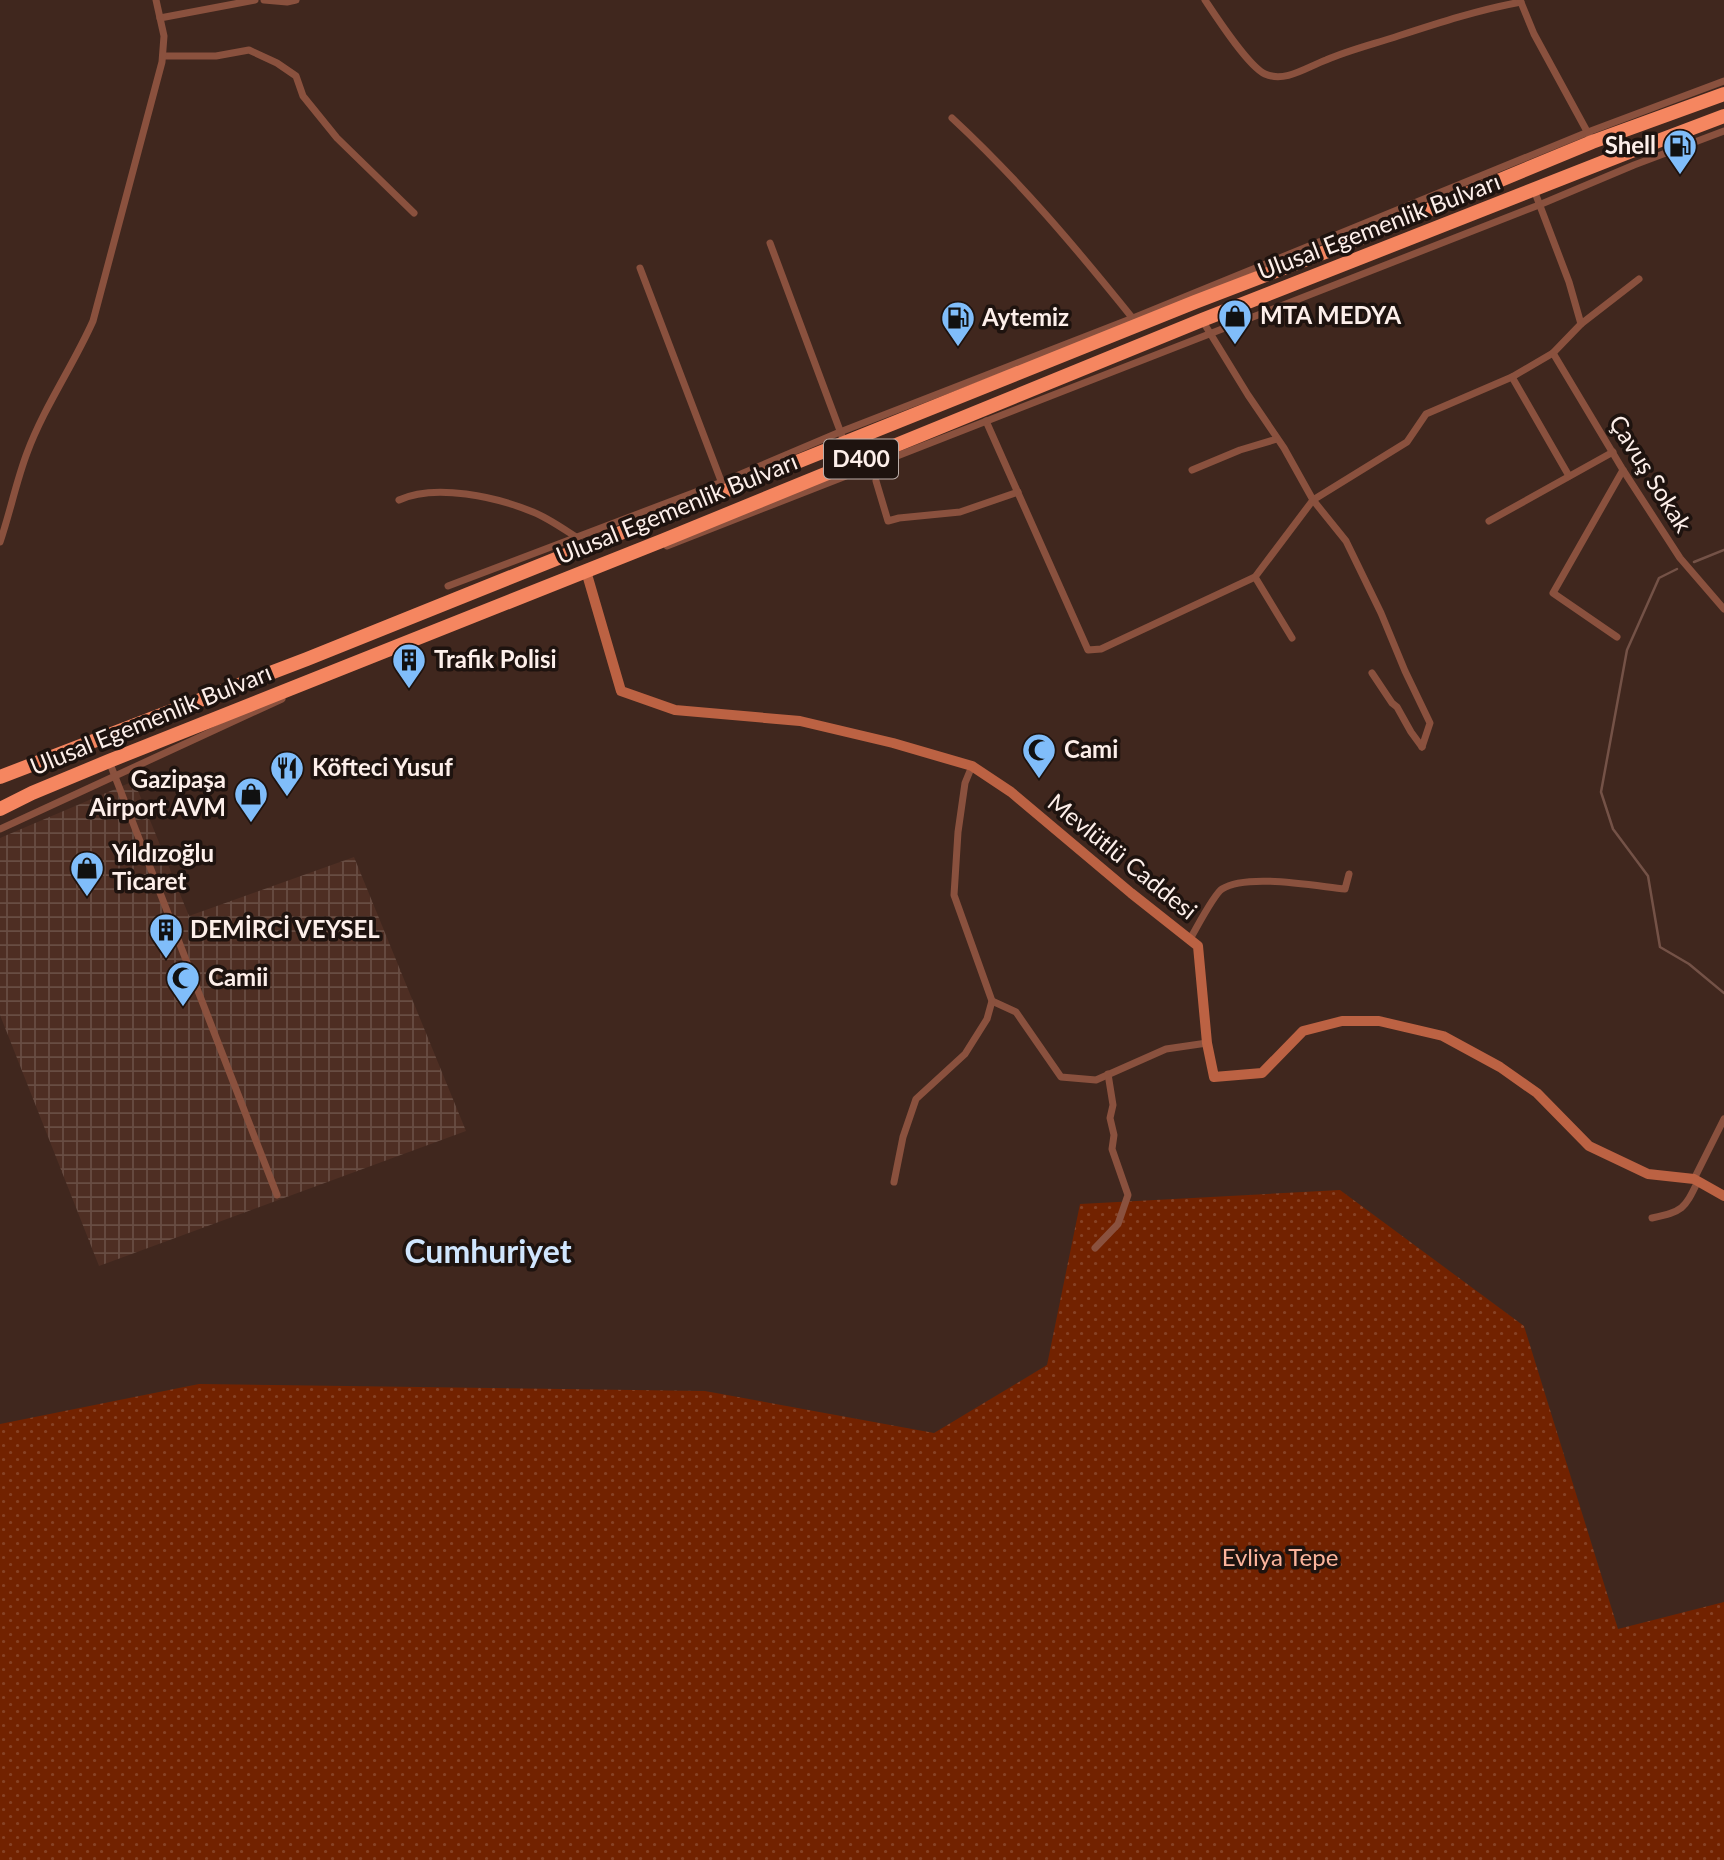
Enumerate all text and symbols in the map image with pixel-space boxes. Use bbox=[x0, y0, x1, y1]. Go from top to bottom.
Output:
fuel station icon: Shell bbox=[1661, 127, 1699, 176]
place label: Shell bbox=[1605, 130, 1656, 159]
street label: Ulusal Egemenlik Bulvarı bbox=[1253, 166, 1504, 285]
shop icon: MTA MEDYA bbox=[1216, 297, 1254, 346]
fuel station icon: Aytemiz bbox=[939, 299, 977, 348]
place label: MTA MEDYA bbox=[1260, 300, 1402, 329]
place label: Aytemiz bbox=[981, 302, 1069, 331]
street label: Çavuş Sokak bbox=[1604, 409, 1699, 538]
road number: D400 bbox=[824, 440, 898, 478]
street label: Ulusal Egemenlik Bulvarı bbox=[552, 446, 801, 569]
building icon: Trafik Polisi bbox=[390, 641, 428, 690]
place label: Trafik Polisi bbox=[434, 644, 557, 673]
street label: Ulusal Egemenlik Bulvarı bbox=[26, 657, 275, 780]
mosque icon: Cami bbox=[1020, 731, 1058, 780]
place label: Cami bbox=[1064, 734, 1118, 763]
restaurant icon: Köfteci Yusuf bbox=[268, 749, 306, 798]
place label: Köfteci Yusuf bbox=[312, 752, 453, 781]
place label: Gazipaşa Airport AVM bbox=[88, 764, 226, 821]
shop icon: Gazipaşa Airport AVM bbox=[232, 775, 270, 824]
street label: Mevlütlü Caddesi bbox=[1043, 787, 1203, 925]
place label: Yıldızoğlu Ticaret bbox=[111, 838, 214, 895]
shop icon: Yıldızoğlu Ticaret bbox=[68, 849, 106, 898]
building icon: DEMİRCİ VEYSEL bbox=[147, 911, 185, 960]
place label: DEMİRCİ VEYSEL bbox=[190, 914, 380, 943]
mosque icon: Camii bbox=[164, 959, 202, 1008]
place label: Camii bbox=[208, 962, 268, 991]
district label: Cumhuriyet bbox=[404, 1231, 572, 1270]
park label: Evliya Tepe bbox=[1222, 1542, 1338, 1571]

